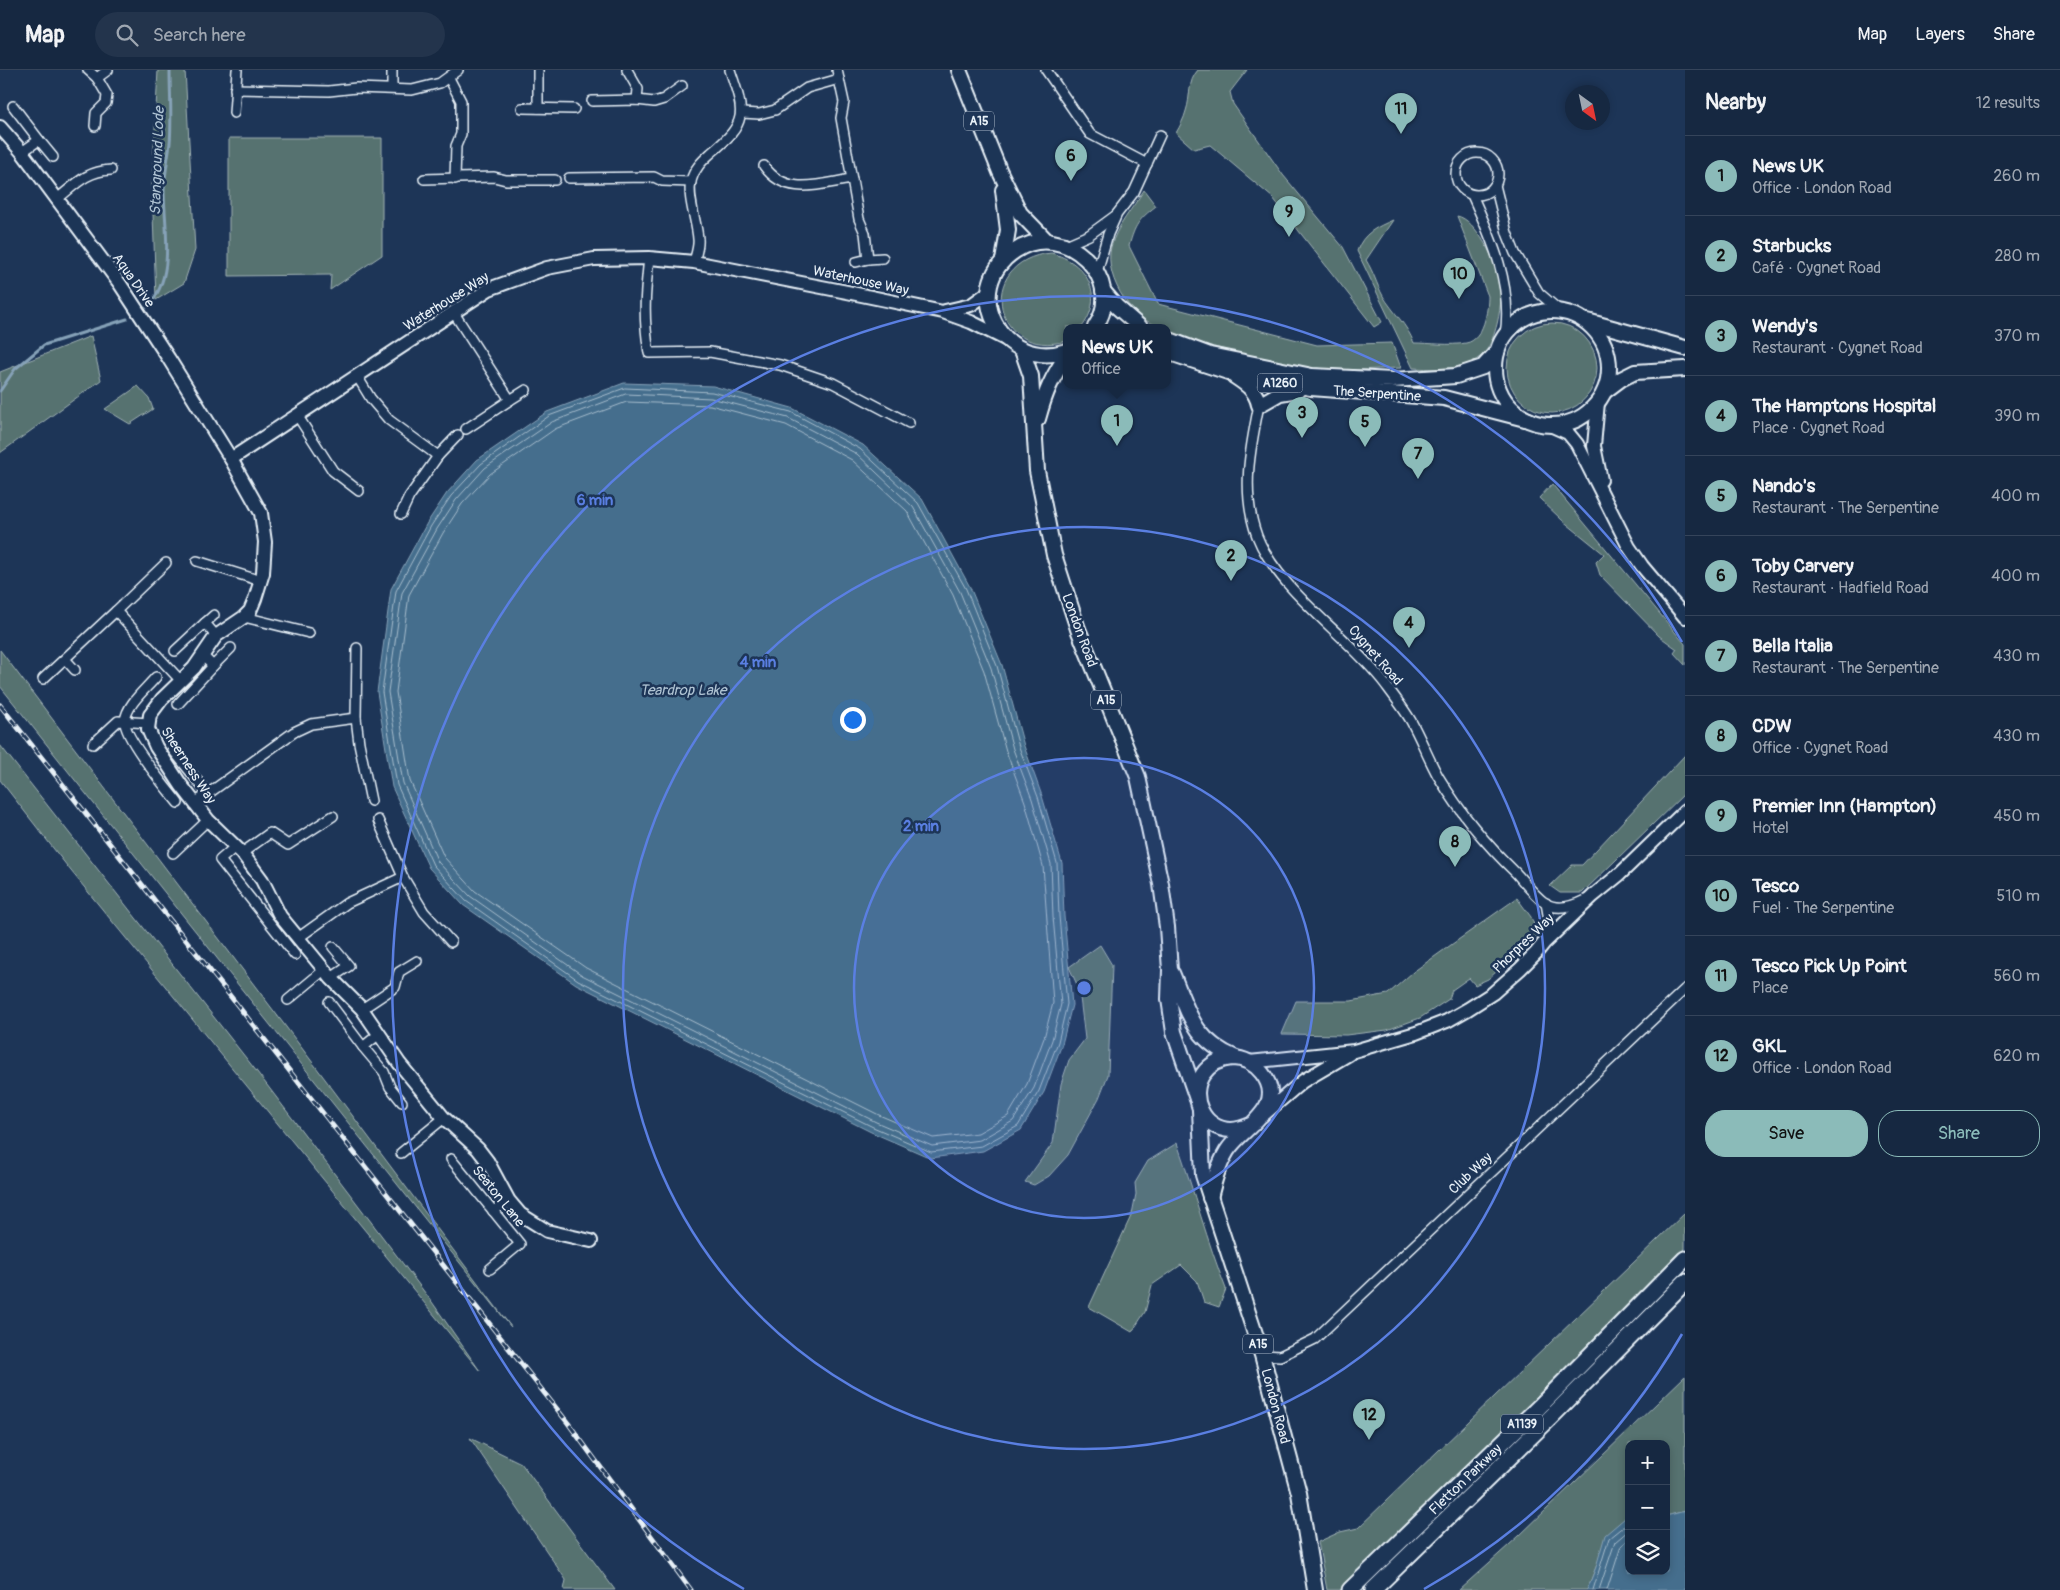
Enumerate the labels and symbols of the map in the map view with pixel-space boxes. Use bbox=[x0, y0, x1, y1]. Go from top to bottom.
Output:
north arrow bbox=[1565, 85, 1610, 130]
pin: 11 bbox=[1385, 93, 1417, 134]
water label: Stanground Lode bbox=[146, 105, 169, 216]
road number: A15 bbox=[964, 111, 994, 130]
pin: 6 bbox=[1055, 140, 1087, 181]
pin: 9 bbox=[1273, 196, 1305, 237]
street label: Aqua Drive bbox=[109, 250, 158, 311]
pin: 10 bbox=[1443, 258, 1475, 299]
street label: Waterhouse Way bbox=[812, 262, 910, 299]
street label: Waterhouse Way bbox=[400, 268, 492, 334]
road number: A1260 bbox=[1258, 374, 1302, 392]
street label: The Serpentine bbox=[1332, 382, 1422, 405]
pin: 3 bbox=[1286, 397, 1318, 438]
pin: 1 bbox=[1101, 405, 1133, 446]
pin: 5 bbox=[1349, 406, 1381, 447]
pin: 7 bbox=[1402, 438, 1434, 479]
text: 6 min bbox=[577, 491, 614, 510]
pin: 2 bbox=[1215, 540, 1247, 581]
street label: London Road bbox=[1058, 591, 1101, 669]
pin: 4 bbox=[1393, 607, 1425, 648]
street label: Cygnet Road bbox=[1345, 622, 1406, 689]
text: 4 min bbox=[740, 653, 777, 672]
water label: Teardrop Lake bbox=[640, 681, 728, 700]
road number: A15 bbox=[1091, 690, 1121, 710]
your location bbox=[840, 707, 866, 733]
street label: Sheerness Way bbox=[157, 724, 220, 807]
text: 2 min bbox=[903, 817, 939, 836]
pin: 8 bbox=[1439, 826, 1471, 867]
street label: Phorpres Way bbox=[1489, 910, 1558, 977]
centre of rings bbox=[1075, 979, 1093, 997]
street label: Club Way bbox=[1445, 1149, 1496, 1198]
street label: Seaton Lane bbox=[469, 1162, 529, 1230]
road number: A15 bbox=[1243, 1334, 1273, 1354]
street label: London Road bbox=[1257, 1367, 1294, 1446]
pin: 12 bbox=[1353, 1399, 1385, 1440]
road number: A1139 bbox=[1501, 1415, 1543, 1434]
street label: Fletton Parkway bbox=[1425, 1440, 1505, 1518]

